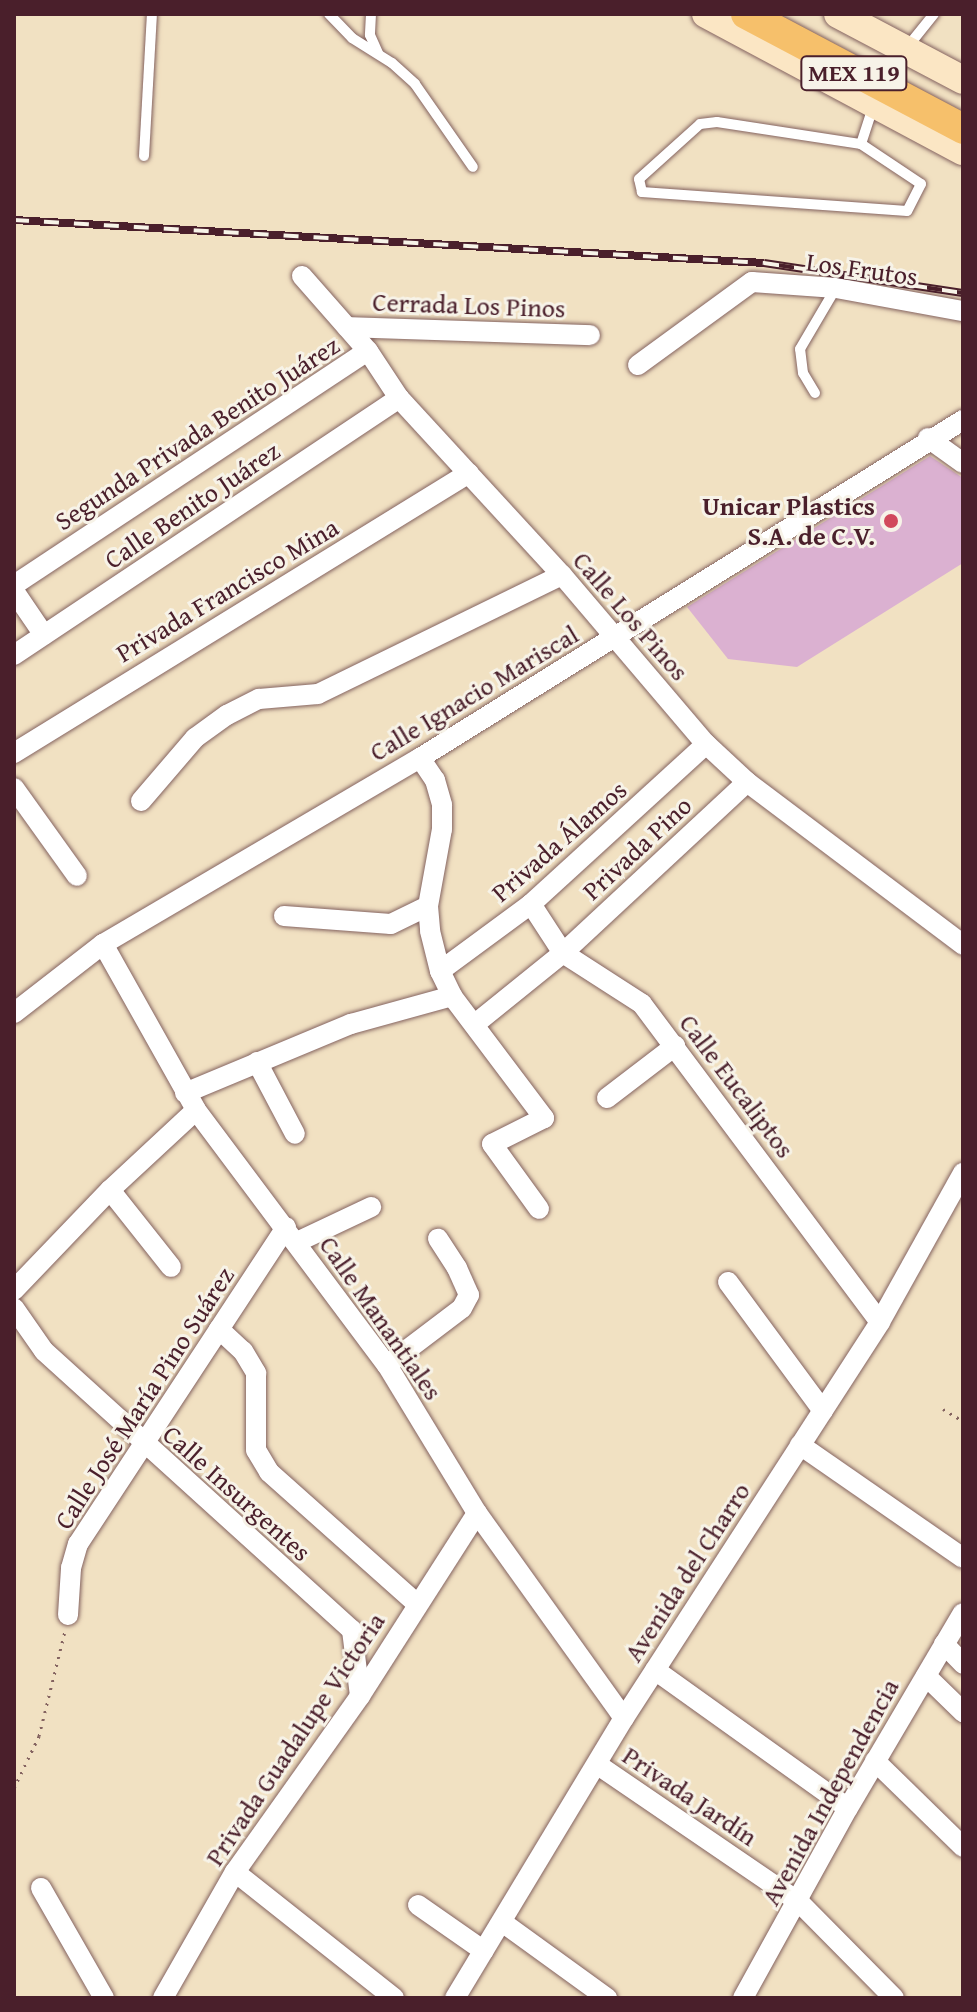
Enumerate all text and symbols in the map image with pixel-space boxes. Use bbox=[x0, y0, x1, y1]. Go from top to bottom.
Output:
road number: MEX 119 bbox=[800, 53, 908, 93]
street label: Los Frutos bbox=[804, 246, 920, 292]
street label: Cerrada Los Pinos bbox=[372, 286, 566, 324]
street label: Segunda Privada Benito Juárez bbox=[49, 329, 345, 537]
street label: Calle Benito Juárez bbox=[99, 435, 285, 575]
place label: Unicar Plastics S.A. de C.V. bbox=[702, 490, 875, 552]
street label: Privada Francisco Mina bbox=[110, 511, 344, 669]
marker: Unicar Plastics S.A. de C.V. bbox=[882, 512, 900, 530]
street label: Calle Los Pinos bbox=[567, 545, 695, 687]
street label: Calle Ignacio Mariscal bbox=[364, 618, 584, 768]
street label: Privada Álamos bbox=[485, 774, 633, 908]
street label: Privada Pino bbox=[576, 790, 698, 906]
street label: Calle Eucaliptos bbox=[673, 1008, 801, 1164]
street label: Calle Manantiales bbox=[313, 1230, 449, 1406]
street label: Calle José María Pino Suárez bbox=[48, 1261, 240, 1535]
street label: Calle Insurgentes bbox=[157, 1418, 317, 1568]
street label: Avenida del Charro bbox=[617, 1477, 757, 1667]
street label: Privada Guadalupe Victoria bbox=[199, 1607, 391, 1871]
street label: Avenida Independencia bbox=[755, 1673, 905, 1911]
street label: Privada Jardín bbox=[617, 1740, 763, 1852]

